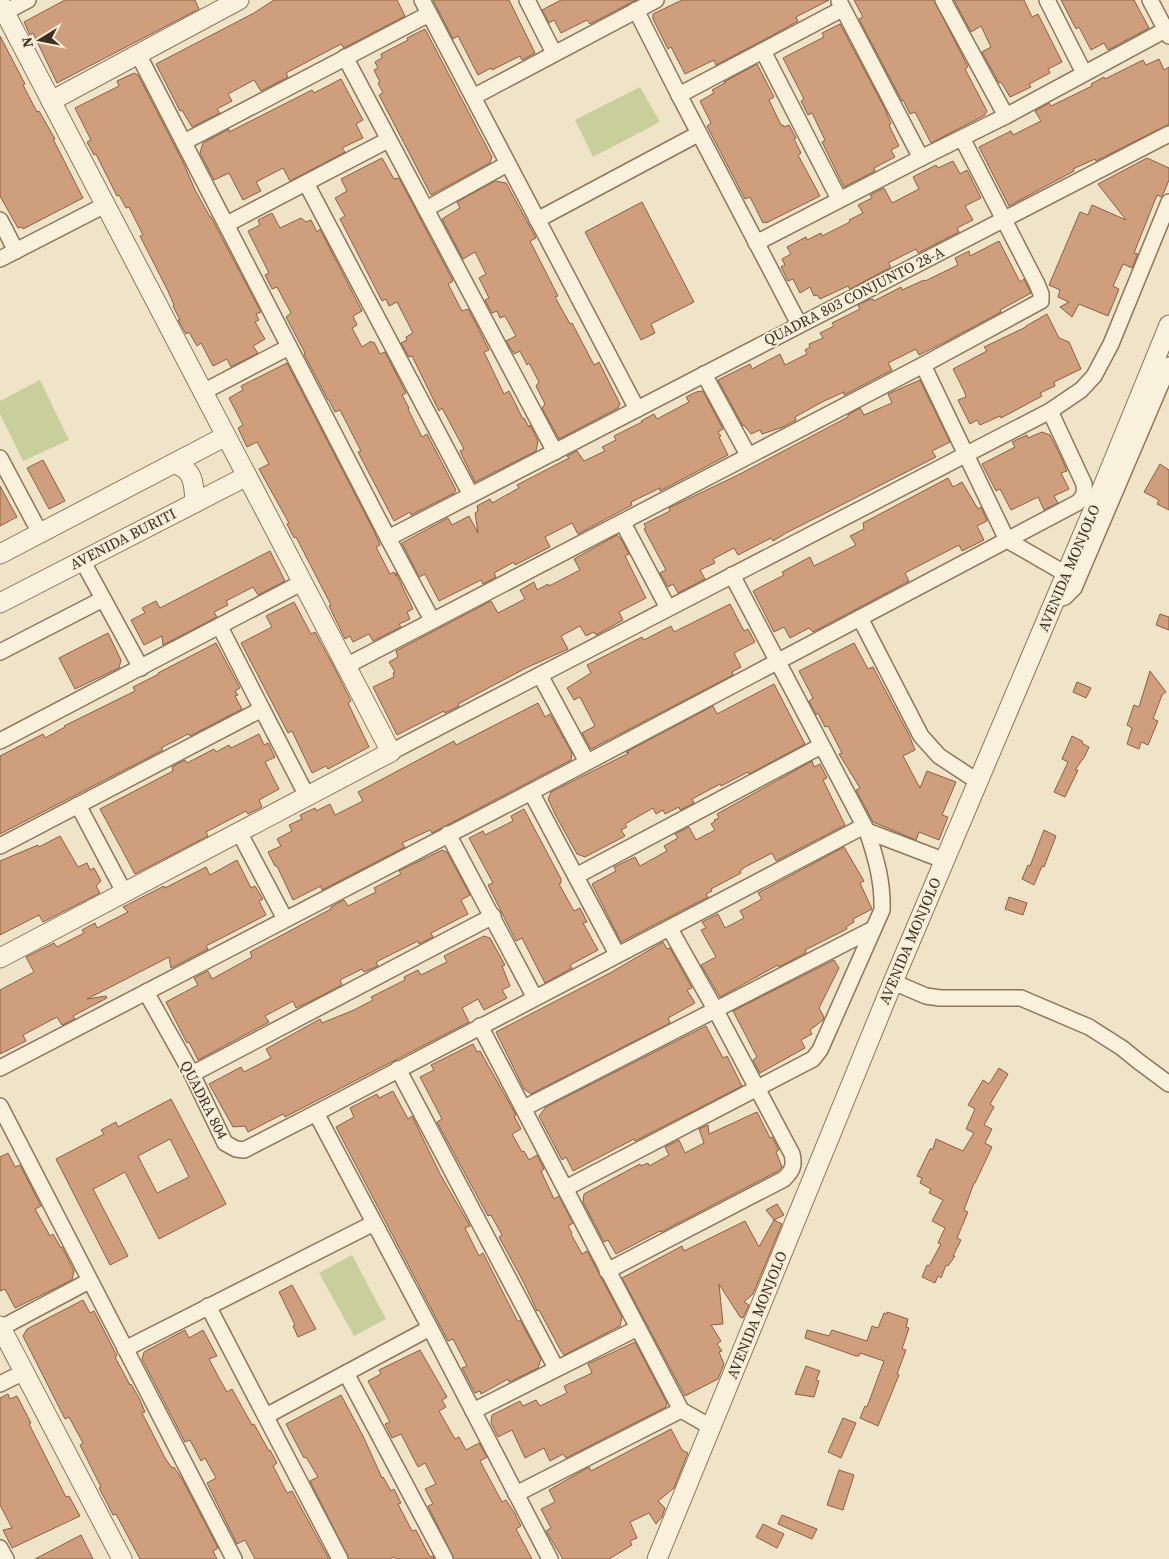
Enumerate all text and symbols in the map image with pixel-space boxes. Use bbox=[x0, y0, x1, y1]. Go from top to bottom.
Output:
north arrow bbox=[15, 15, 65, 65]
text: N bbox=[16, 35, 38, 49]
street label: QUADRA 803 CONJUNTO 28-A bbox=[760, 241, 948, 350]
street label: AVENIDA MONJOLO bbox=[1032, 501, 1105, 635]
street label: AVENIDA BURITI bbox=[66, 503, 179, 574]
street label: AVENIDA MONJOLO bbox=[873, 874, 946, 1008]
street label: QUADRA 804 bbox=[176, 1057, 234, 1143]
street label: AVENIDA MONJOLO bbox=[721, 1248, 792, 1382]

